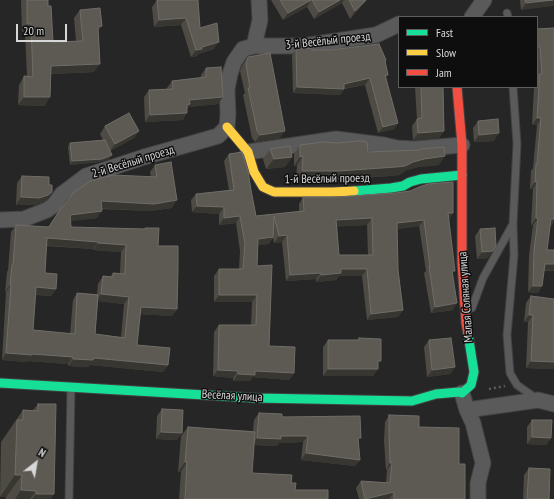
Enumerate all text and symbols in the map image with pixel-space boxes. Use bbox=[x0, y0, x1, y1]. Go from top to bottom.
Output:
scale bar bbox=[18, 16, 69, 42]
legend bbox=[398, 16, 538, 88]
text: 20 m bbox=[23, 23, 44, 38]
text: Fast bbox=[436, 25, 453, 40]
street label: 3-й Весёлый проезд bbox=[285, 29, 371, 53]
text: Slow bbox=[436, 45, 456, 60]
text: Jam bbox=[436, 65, 452, 80]
street label: 2-й Весёлый проезд bbox=[90, 143, 176, 181]
street label: 1-й Весёлый проезд bbox=[284, 171, 370, 187]
street label: Малая Соляная улица bbox=[456, 251, 476, 343]
street label: Весёлая улица bbox=[201, 387, 263, 405]
north arrow bbox=[16, 443, 56, 483]
text: N bbox=[36, 445, 48, 460]

